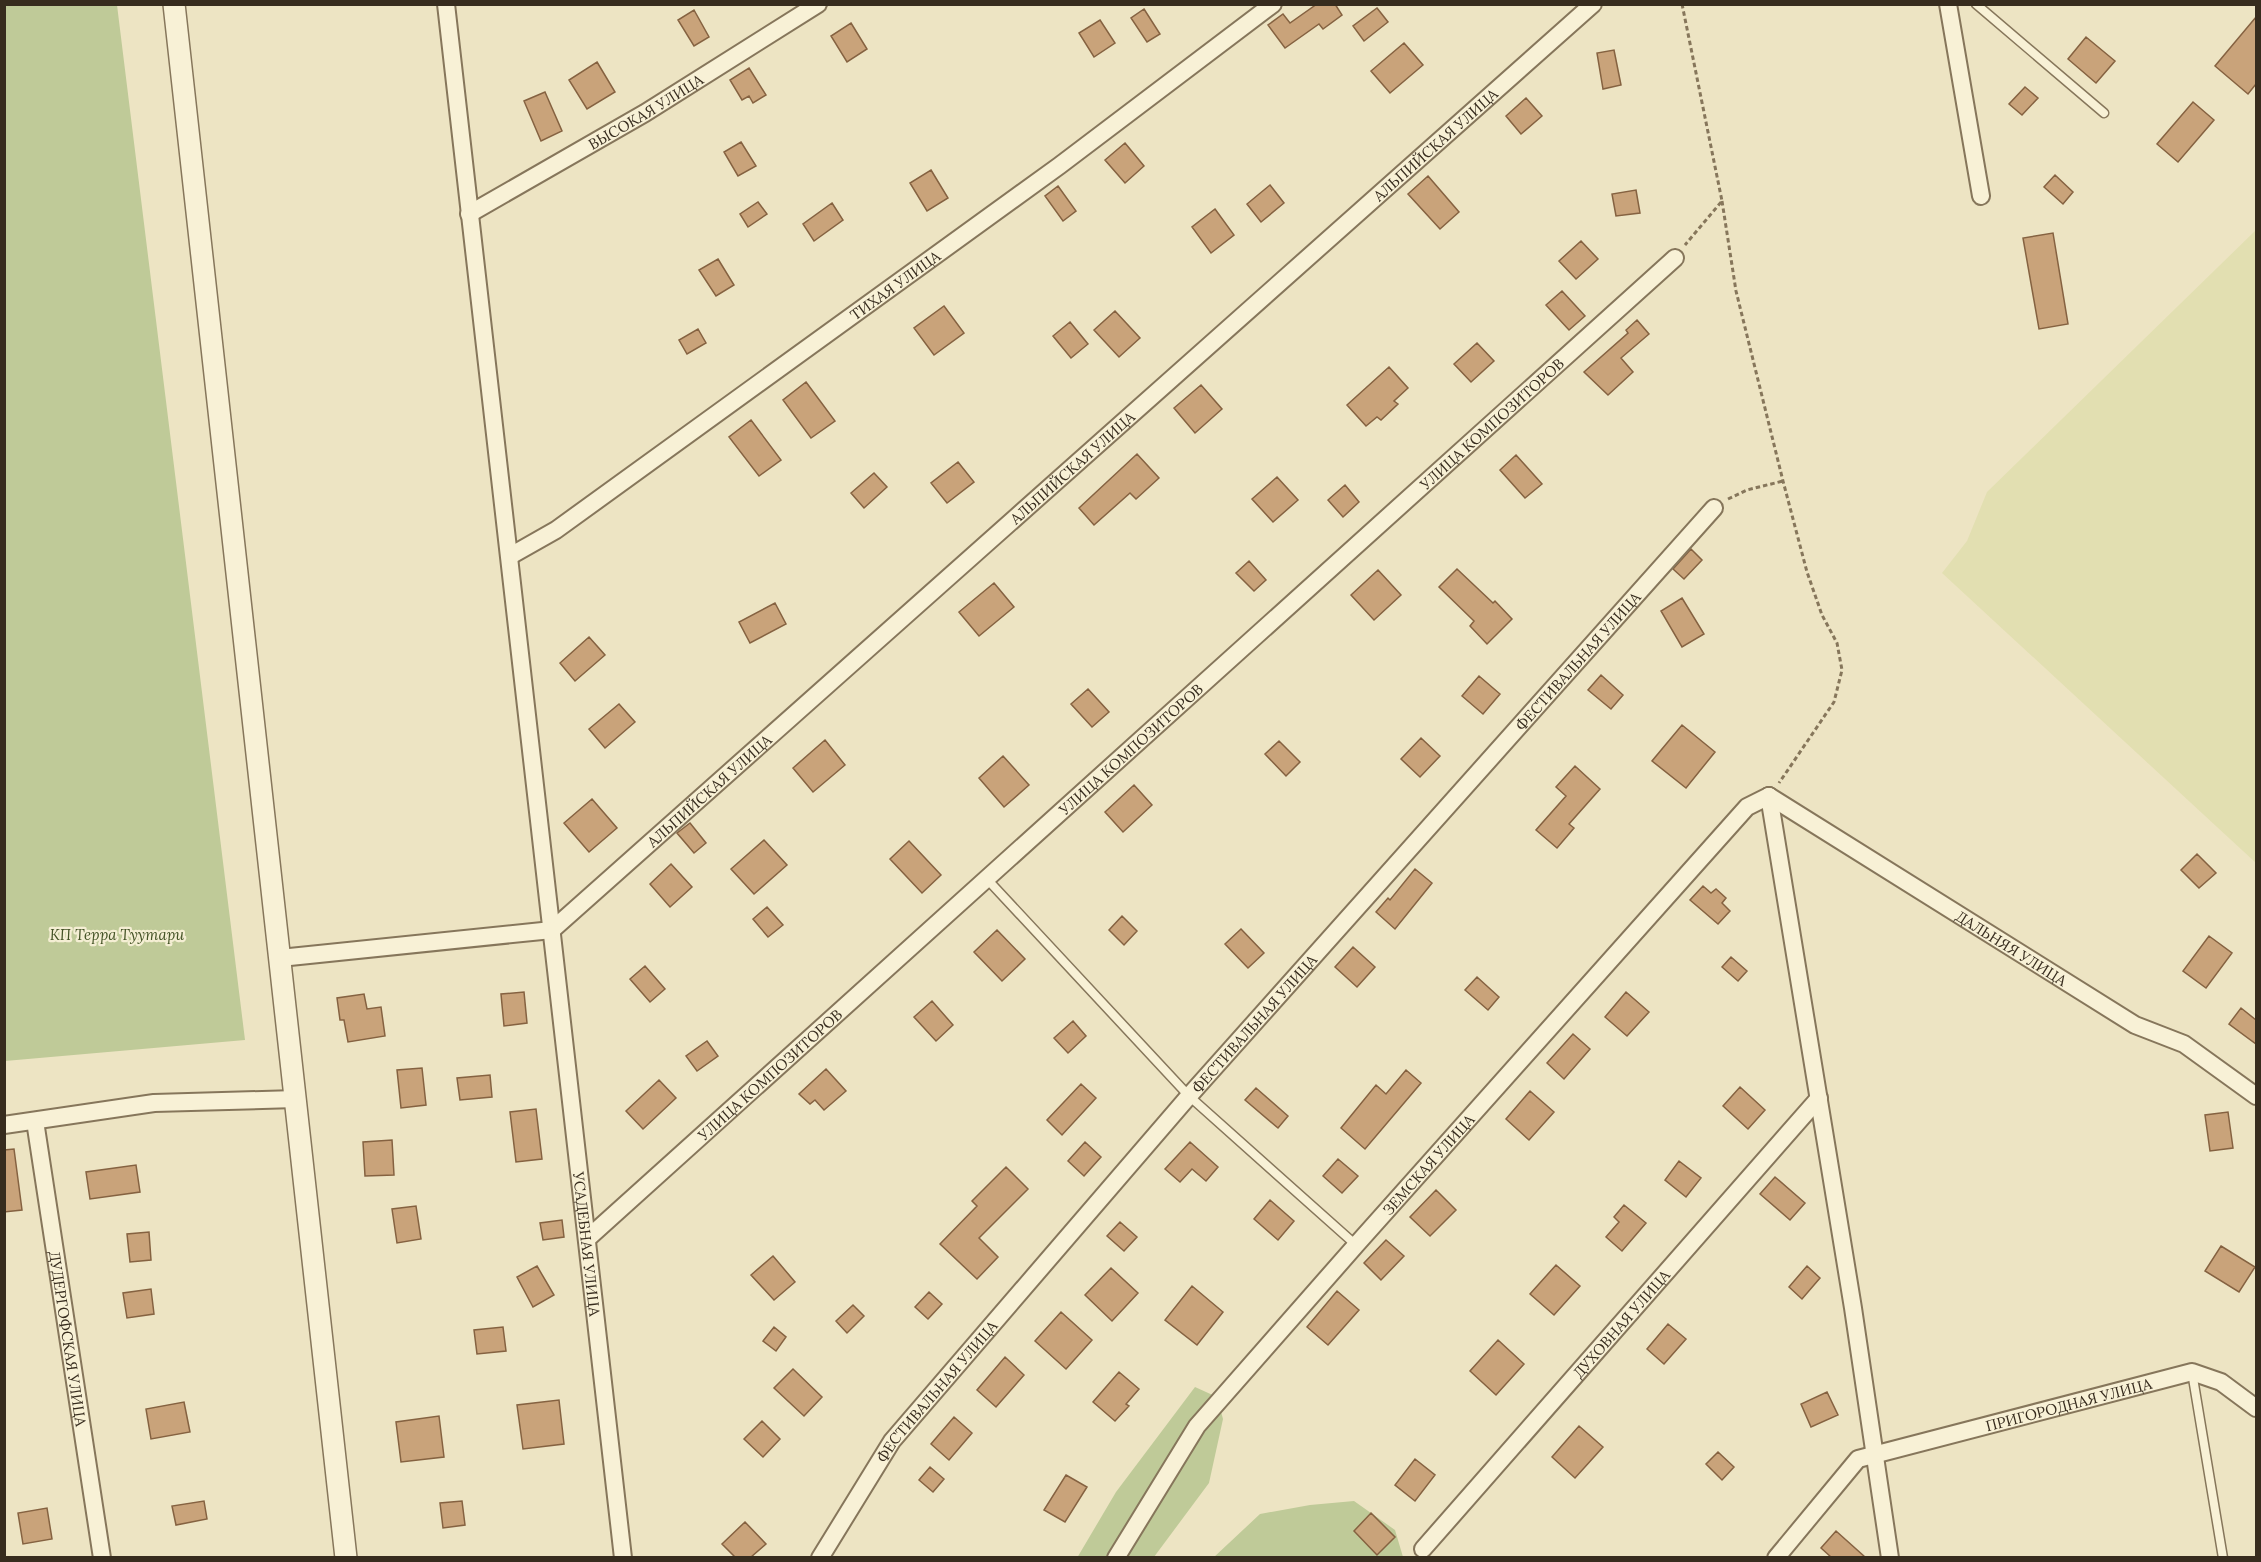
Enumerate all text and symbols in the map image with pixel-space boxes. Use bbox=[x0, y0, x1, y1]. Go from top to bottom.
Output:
street label: ВЫСОКАЯ УЛИЦА bbox=[584, 69, 707, 153]
street label: АЛЬПИЙСКАЯ УЛИЦА bbox=[1368, 84, 1502, 206]
street label: ТИХАЯ УЛИЦА bbox=[846, 245, 944, 324]
street label: УЛИЦА КОМПОЗИТОРОВ bbox=[1415, 354, 1568, 494]
street label: АЛЬПИЙСКАЯ УЛИЦА bbox=[1005, 407, 1139, 529]
street label: ФЕСТИВАЛЬНАЯ УЛИЦА bbox=[1511, 587, 1645, 734]
street label: УЛИЦА КОМПОЗИТОРОВ bbox=[1054, 679, 1207, 819]
street label: АЛЬПИЙСКАЯ УЛИЦА bbox=[642, 730, 776, 852]
street label: ДАЛЬНЯЯ УЛИЦА bbox=[1952, 906, 2071, 990]
park label: КП Терра Туутари bbox=[50, 925, 184, 944]
street label: ФЕСТИВАЛЬНАЯ УЛИЦА bbox=[1187, 950, 1321, 1097]
street label: УЛИЦА КОМПОЗИТОРОВ bbox=[693, 1004, 846, 1145]
street label: ЗЕМСКАЯ УЛИЦА bbox=[1378, 1109, 1478, 1219]
street label: УСАДЕБНАЯ УЛИЦА bbox=[569, 1170, 605, 1318]
street label: ДУДЕРГОФСКАЯ УЛИЦА bbox=[46, 1249, 91, 1428]
street label: ДУХОВНАЯ УЛИЦА bbox=[1568, 1265, 1674, 1382]
street label: ФЕСТИВАЛЬНАЯ УЛИЦА bbox=[872, 1316, 1002, 1466]
street label: ПРИГОРОДНАЯ УЛИЦА bbox=[1983, 1373, 2154, 1435]

